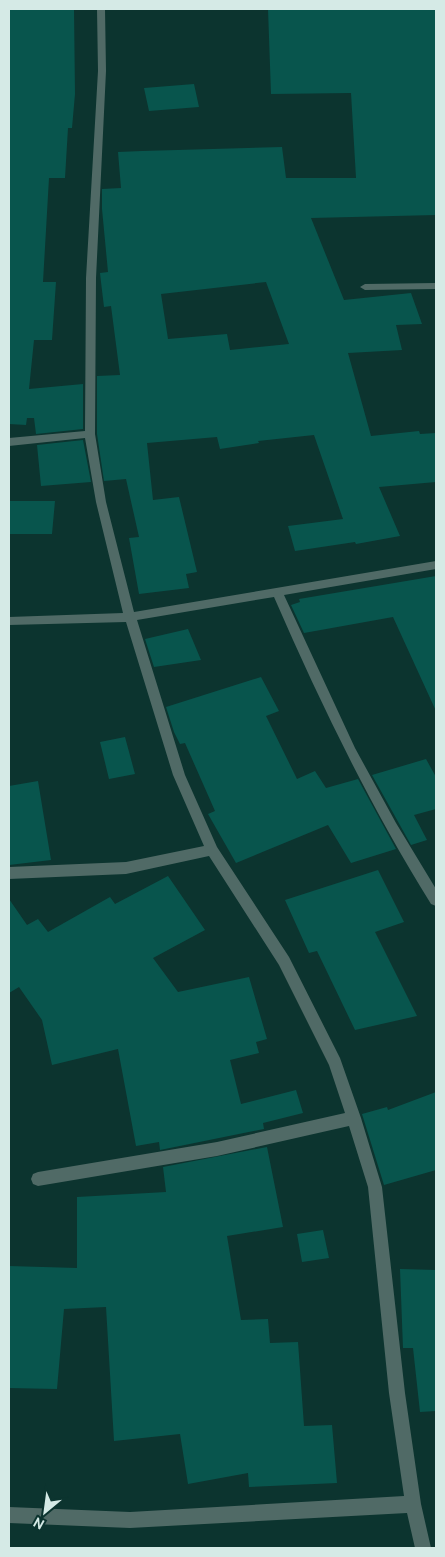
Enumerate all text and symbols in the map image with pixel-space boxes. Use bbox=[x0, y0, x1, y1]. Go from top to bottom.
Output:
north arrow bbox=[20, 1487, 70, 1537]
text: N bbox=[30, 1513, 47, 1534]

